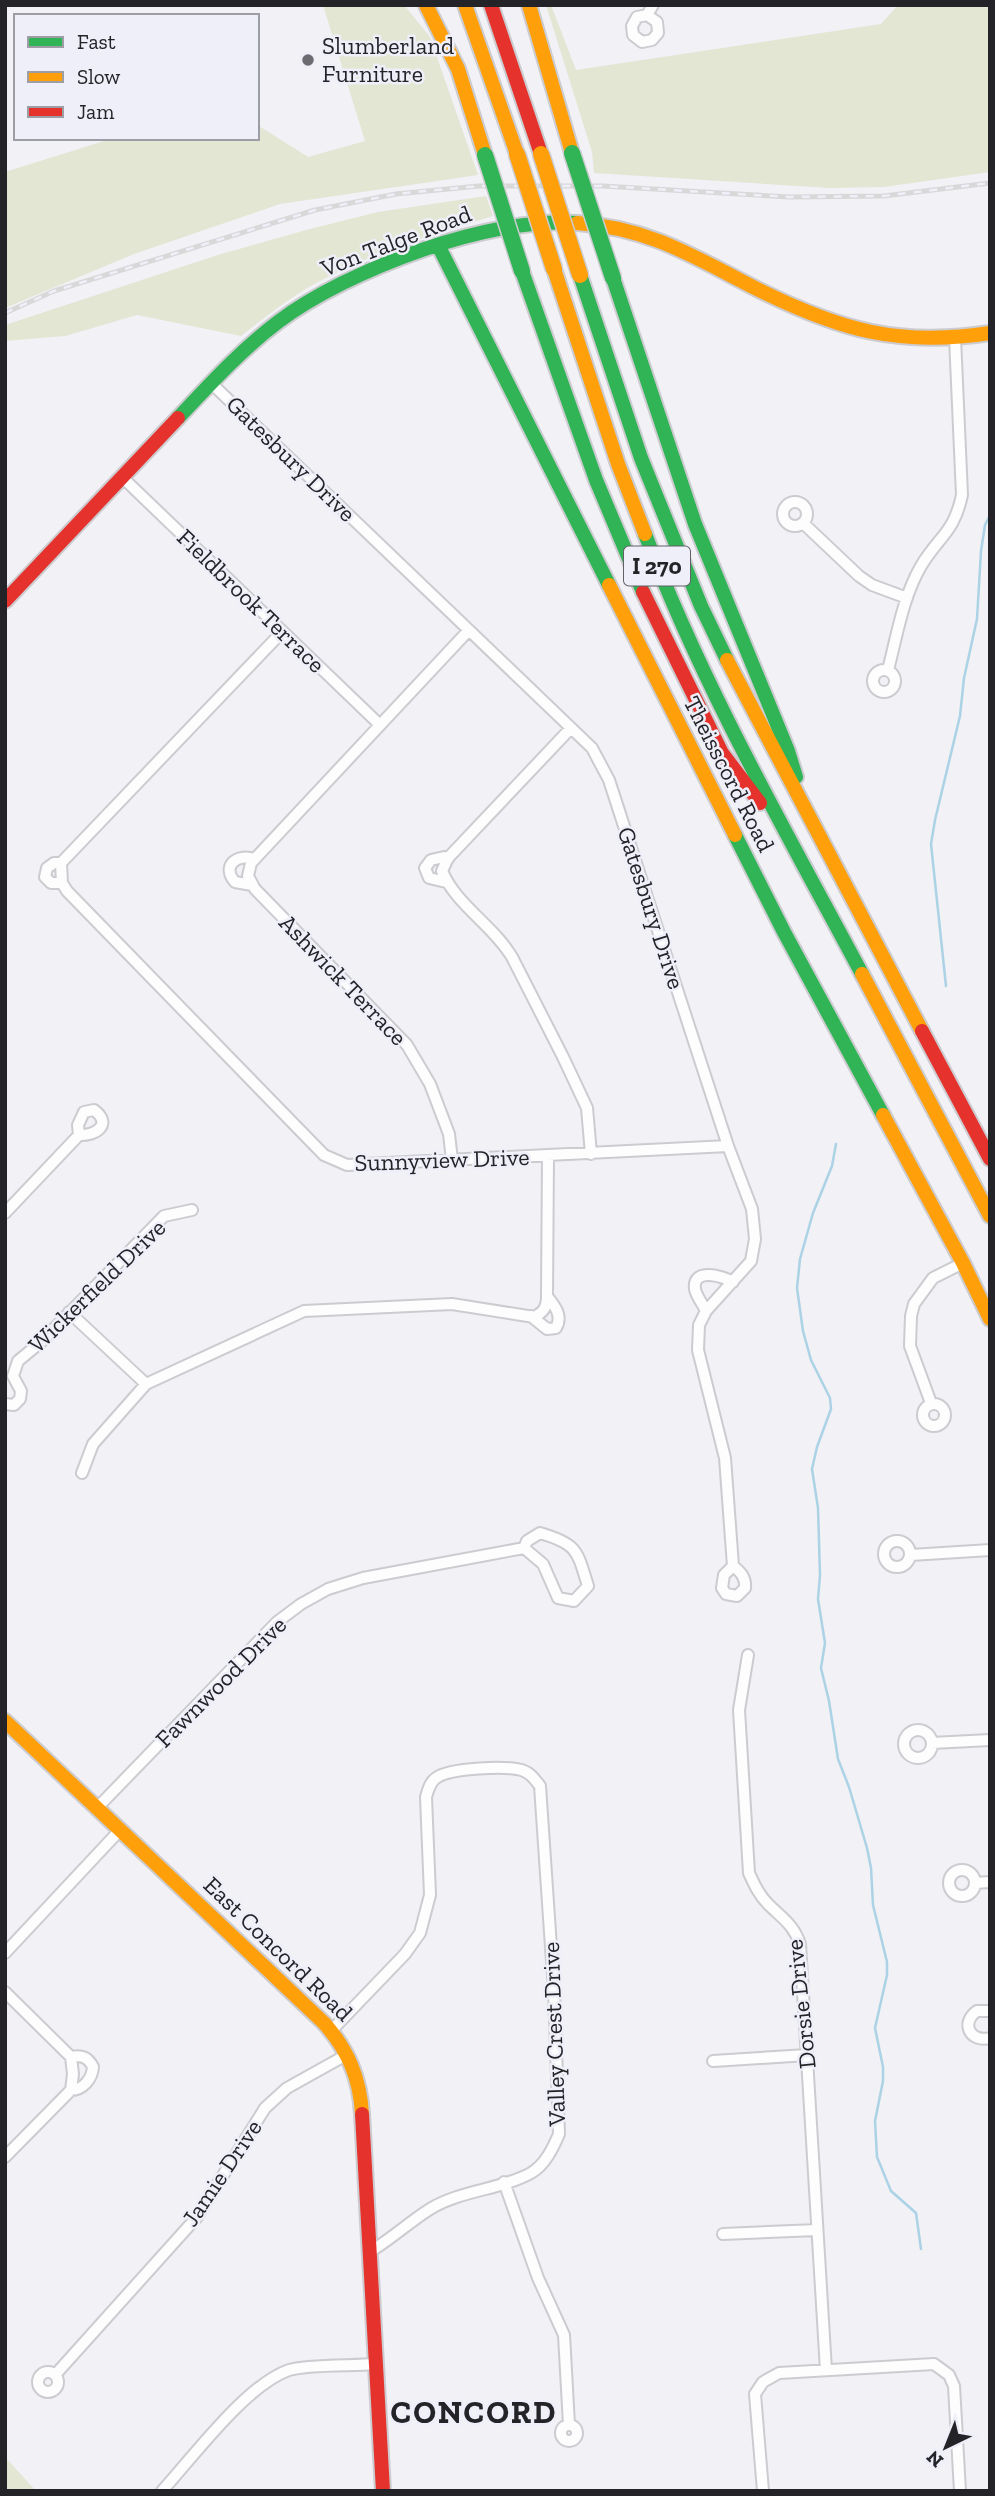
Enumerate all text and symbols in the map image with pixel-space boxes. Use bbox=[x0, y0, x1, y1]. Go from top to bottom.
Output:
legend bbox=[14, 14, 259, 140]
text: Fast bbox=[77, 29, 116, 54]
place label: Slumberland Furniture bbox=[322, 31, 454, 88]
marker: Slumberland Furniture bbox=[300, 52, 316, 68]
text: Slow bbox=[77, 64, 120, 89]
text: Jam bbox=[77, 99, 114, 124]
street label: Von Talge Road bbox=[316, 199, 475, 283]
street label: Gatesbury Drive bbox=[221, 390, 362, 528]
street label: Fieldbrook Terrace bbox=[171, 523, 331, 679]
road number: I 270 bbox=[624, 546, 690, 586]
street label: Theisscord Road bbox=[678, 691, 781, 857]
street label: Gatesbury Drive bbox=[612, 823, 691, 993]
street label: Ashwick Terrace bbox=[273, 908, 413, 1051]
street label: Sunnyview Drive bbox=[354, 1142, 530, 1177]
street label: Wickerfield Drive bbox=[22, 1213, 171, 1358]
street label: Fawnwood Drive bbox=[149, 1610, 292, 1753]
street label: East Concord Road bbox=[198, 1870, 359, 2027]
street label: Dorsie Drive bbox=[779, 1938, 822, 2070]
street label: Valley Crest Drive bbox=[536, 1941, 571, 2128]
street label: Jamie Drive bbox=[175, 2114, 268, 2232]
district label: CONCORD bbox=[391, 2393, 557, 2431]
north arrow bbox=[911, 2412, 981, 2482]
text: N bbox=[922, 2446, 948, 2472]

